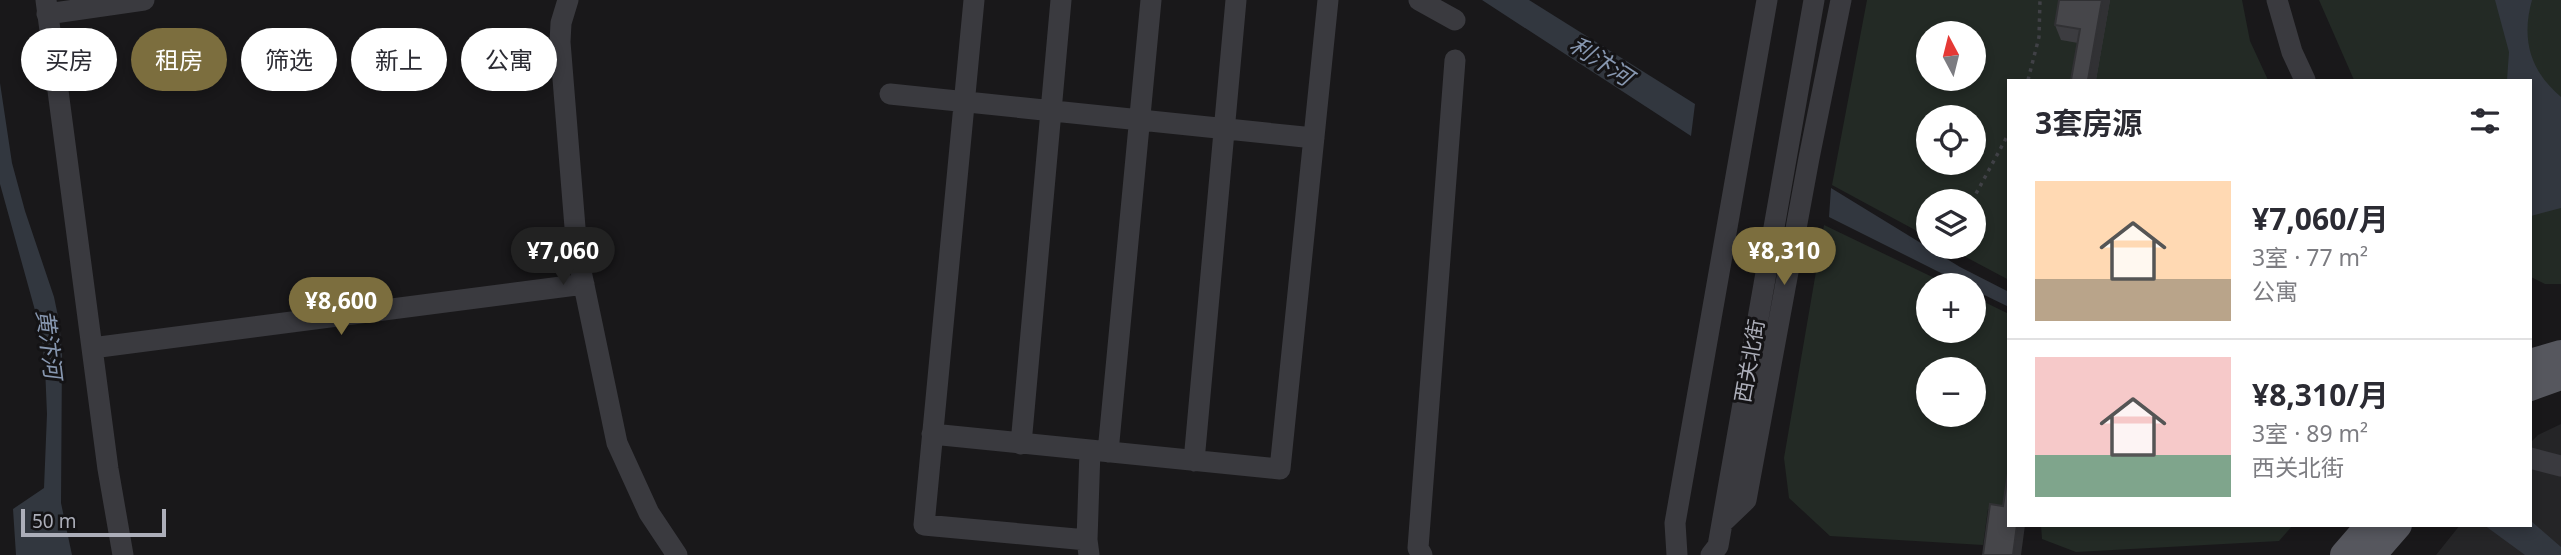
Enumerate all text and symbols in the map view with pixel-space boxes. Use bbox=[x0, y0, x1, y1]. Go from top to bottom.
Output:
north arrow bbox=[1916, 21, 1986, 91]
map controls bbox=[1916, 21, 1986, 427]
chip: 买房 bbox=[21, 28, 117, 91]
chip: 租房 bbox=[131, 28, 227, 91]
chip: 筛选 bbox=[241, 28, 337, 91]
chip: 新上 bbox=[351, 28, 447, 91]
chip: 公寓 bbox=[461, 28, 557, 91]
water label: 利汴河 bbox=[1564, 28, 1643, 95]
text: 3套房源 bbox=[2035, 102, 2142, 143]
icon: filters bbox=[2466, 102, 2504, 140]
button: locate bbox=[1916, 105, 1986, 175]
button: layers bbox=[1916, 189, 1986, 259]
text: ¥7,060/月 bbox=[2252, 198, 2389, 239]
icon: home bbox=[2091, 209, 2175, 293]
pin: ¥7,060 bbox=[506, 228, 620, 287]
pin: ¥8,310 bbox=[1727, 228, 1841, 287]
text: ¥7,060 bbox=[527, 234, 599, 266]
text: ¥8,310 bbox=[1748, 234, 1820, 266]
text: 3室 · 77 m² bbox=[2252, 241, 2368, 273]
button: + bbox=[1916, 273, 1986, 343]
text: 公寓 bbox=[2252, 275, 2298, 307]
pin: ¥8,600 bbox=[284, 278, 398, 337]
text: ¥8,600 bbox=[305, 284, 377, 316]
water label: 黄汴河 bbox=[30, 308, 71, 384]
street label: 西关北街 bbox=[1728, 317, 1770, 405]
button: − bbox=[1916, 357, 1986, 427]
text: ¥8,310/月 bbox=[2252, 374, 2389, 415]
icon: home bbox=[2091, 385, 2175, 469]
text: 3室 · 89 m² bbox=[2252, 417, 2368, 449]
text: 西关北街 bbox=[2252, 451, 2344, 483]
scale bar bbox=[21, 506, 166, 538]
text: 50 m bbox=[32, 508, 76, 534]

